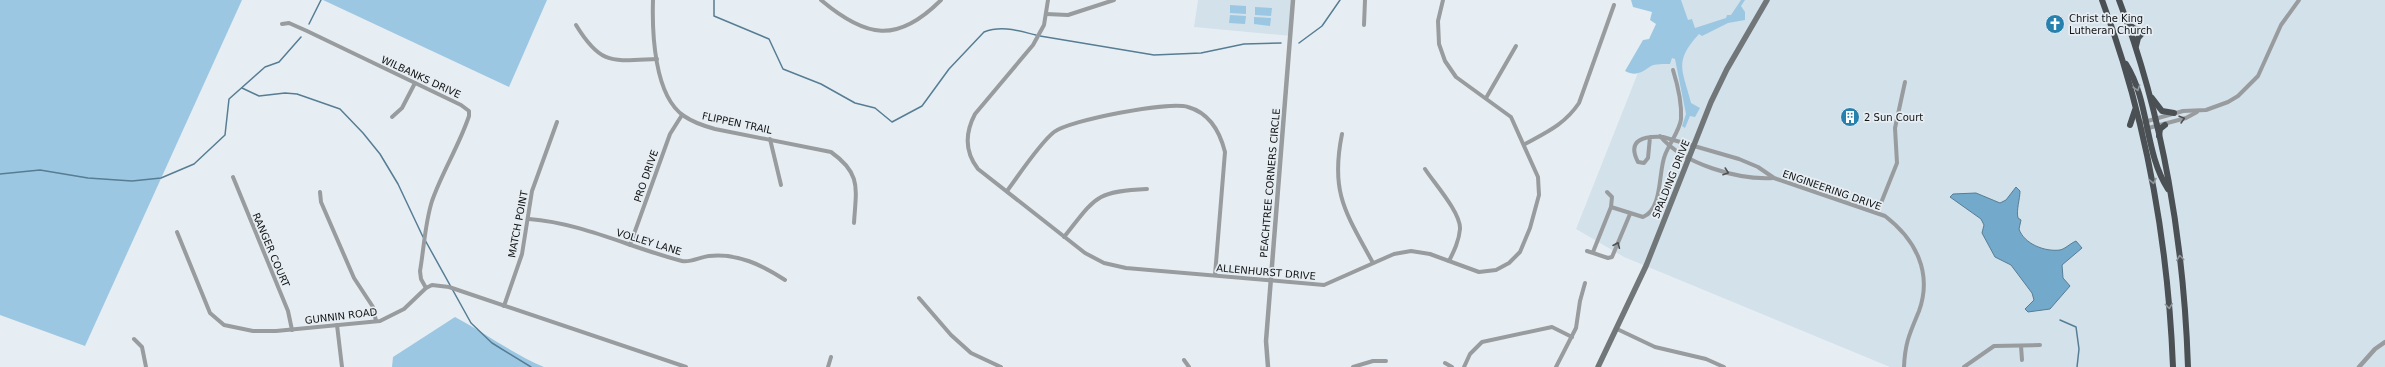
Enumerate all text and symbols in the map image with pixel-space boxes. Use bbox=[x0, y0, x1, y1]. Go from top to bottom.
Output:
church icon: Christ the King Lutheran Church bbox=[2044, 13, 2066, 35]
place label: Christ the King Lutheran Church bbox=[2069, 13, 2152, 36]
street label: WILBANKS DRIVE bbox=[380, 54, 462, 100]
one-way arrow bbox=[2132, 84, 2141, 91]
building icon: 2 Sun Court bbox=[1839, 106, 1861, 128]
street label: PEACHTREE CORNERS CIRCLE bbox=[1258, 108, 1282, 258]
street label: FLIPPEN TRAIL bbox=[701, 110, 773, 136]
place label: 2 Sun Court bbox=[1864, 112, 1923, 123]
one-way arrow bbox=[2178, 115, 2185, 124]
street label: SPALDING DRIVE bbox=[1650, 138, 1692, 220]
street label: PRO DRIVE bbox=[632, 148, 660, 204]
one-way arrow bbox=[1722, 167, 1729, 176]
street label: ENGINEERING DRIVE bbox=[1781, 168, 1883, 212]
one-way arrow bbox=[2148, 178, 2157, 184]
street label: MATCH POINT bbox=[506, 189, 530, 259]
street label: RANGER COURT bbox=[250, 211, 292, 290]
street label: VOLLEY LANE bbox=[615, 227, 683, 257]
one-way arrow bbox=[1613, 241, 1621, 248]
one-way arrow bbox=[2176, 255, 2185, 261]
street label: ALLENHURST DRIVE bbox=[1216, 262, 1316, 282]
one-way arrow bbox=[2165, 303, 2174, 309]
street label: GUNNIN ROAD bbox=[304, 306, 378, 326]

